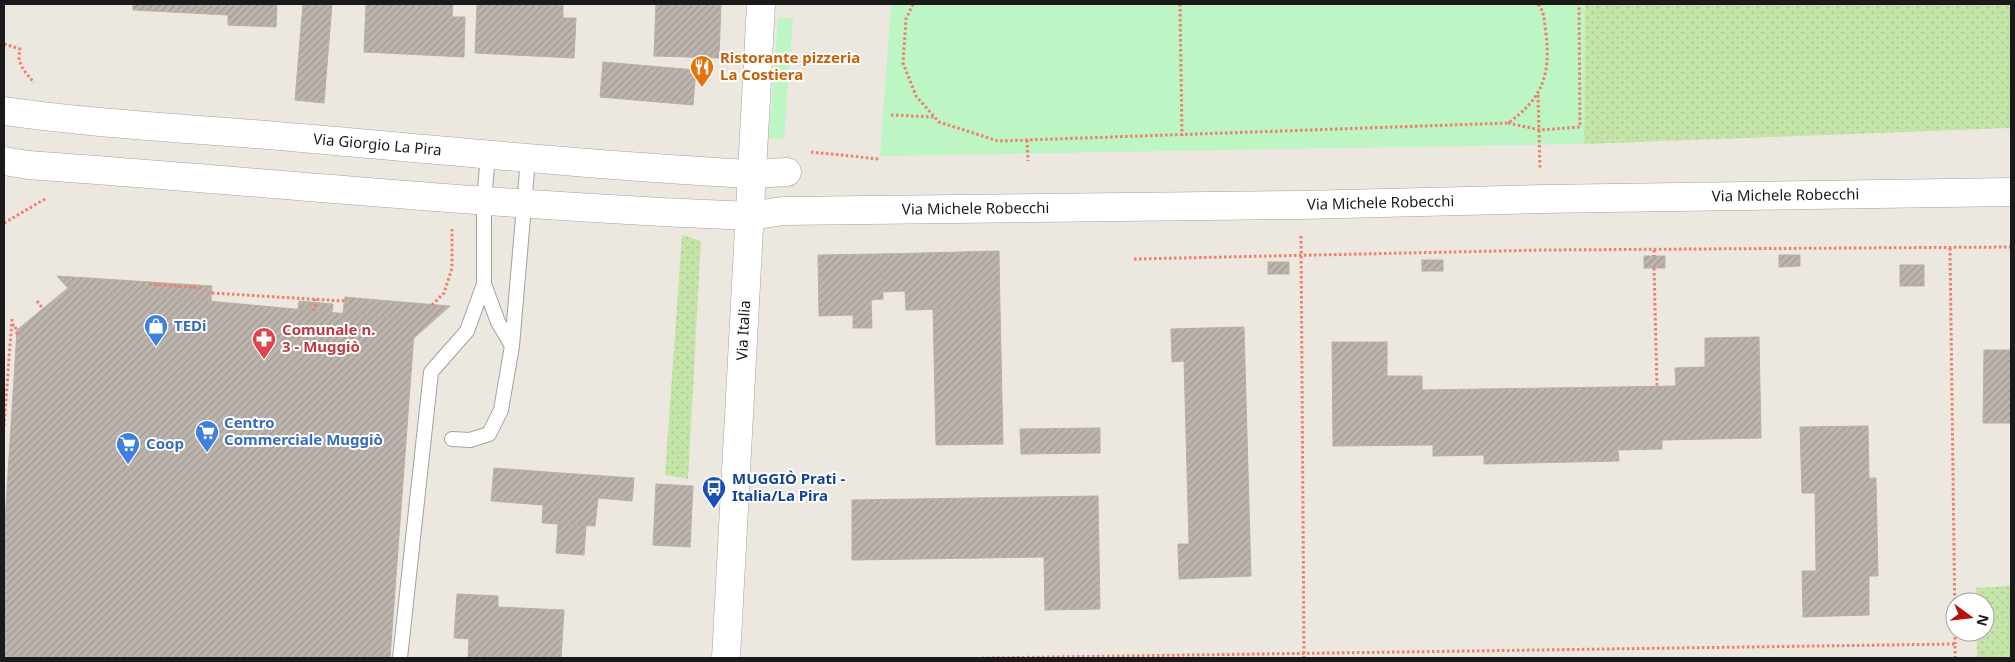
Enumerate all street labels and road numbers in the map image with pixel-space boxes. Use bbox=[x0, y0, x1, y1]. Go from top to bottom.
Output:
street label: Via Giorgio La Pira bbox=[313, 128, 442, 159]
street label: Via Michele Robecchi bbox=[1712, 183, 1859, 205]
street label: Via Michele Robecchi bbox=[1307, 190, 1455, 214]
street label: Via Michele Robecchi bbox=[902, 197, 1050, 219]
street label: Via Italia bbox=[731, 300, 754, 361]

